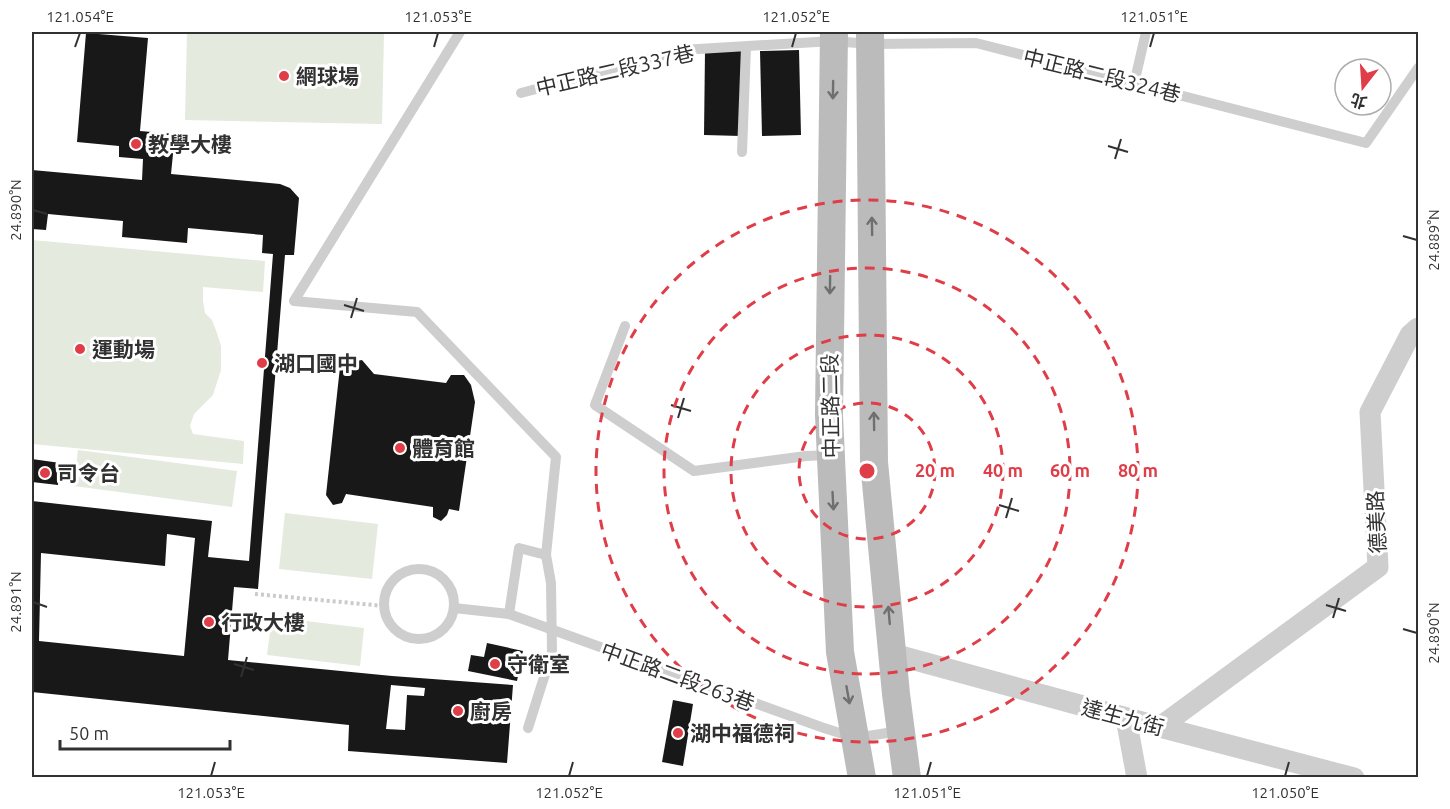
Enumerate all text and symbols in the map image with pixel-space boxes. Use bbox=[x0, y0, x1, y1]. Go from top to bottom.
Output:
text: 121.054°E bbox=[46, 8, 114, 25]
text: 121.053°E bbox=[404, 8, 472, 25]
text: 121.052°E bbox=[762, 8, 830, 25]
text: 121.051°E bbox=[1120, 8, 1188, 25]
street label: 中正路二段337巷 bbox=[534, 40, 696, 100]
street label: 中正路二段324巷 bbox=[1021, 44, 1183, 106]
north arrow bbox=[1333, 57, 1393, 117]
place label: 網球場 bbox=[296, 64, 359, 88]
marker: 網球場 bbox=[277, 69, 291, 83]
one-way arrow bbox=[827, 79, 839, 99]
text: 北 bbox=[1348, 90, 1369, 112]
place label: 教學大樓 bbox=[148, 132, 232, 156]
marker: 教學大樓 bbox=[129, 137, 143, 151]
text: 24.890°N bbox=[7, 179, 24, 241]
text: 24.889°N bbox=[1425, 209, 1442, 271]
one-way arrow bbox=[866, 216, 878, 236]
one-way arrow bbox=[824, 274, 836, 294]
place label: 運動場 bbox=[92, 337, 155, 361]
marker: 運動場 bbox=[73, 342, 87, 356]
place label: 湖口國中 bbox=[274, 351, 358, 375]
street label: 中正路二段 bbox=[817, 353, 843, 459]
marker: 湖口國中 bbox=[255, 356, 269, 370]
one-way arrow bbox=[868, 411, 880, 431]
place label: 體育館 bbox=[412, 436, 475, 460]
marker: 體育館 bbox=[393, 441, 407, 455]
text: 20 m bbox=[915, 460, 955, 480]
text: 40 m bbox=[983, 460, 1023, 480]
text: 60 m bbox=[1050, 460, 1090, 480]
text: 80 m bbox=[1118, 460, 1158, 480]
place label: 司令台 bbox=[57, 461, 120, 485]
centre of rings bbox=[857, 461, 877, 481]
marker: 司令台 bbox=[38, 466, 52, 480]
one-way arrow bbox=[827, 490, 838, 510]
street label: 德美路 bbox=[1362, 490, 1390, 554]
text: 24.891°N bbox=[7, 571, 24, 633]
text: 24.890°N bbox=[1425, 602, 1442, 664]
one-way arrow bbox=[883, 606, 894, 626]
place label: 行政大樓 bbox=[221, 610, 305, 634]
marker: 行政大樓 bbox=[202, 615, 216, 629]
street label: 中正路二段263巷 bbox=[598, 637, 758, 715]
place label: 守衛室 bbox=[507, 652, 570, 676]
marker: 守衛室 bbox=[488, 657, 502, 671]
one-way arrow bbox=[842, 685, 853, 704]
street label: 達生九街 bbox=[1079, 695, 1167, 739]
place label: 廚房 bbox=[470, 699, 512, 723]
marker: 廚房 bbox=[451, 704, 465, 718]
scale bar bbox=[60, 713, 230, 751]
place label: 湖中福德祠 bbox=[690, 721, 795, 745]
text: 50 m bbox=[69, 723, 109, 743]
marker: 湖中福德祠 bbox=[671, 726, 685, 740]
text: 121.053°E bbox=[177, 784, 245, 801]
text: 121.052°E bbox=[535, 784, 603, 801]
text: 121.051°E bbox=[893, 784, 961, 801]
text: 121.050°E bbox=[1251, 784, 1319, 801]

